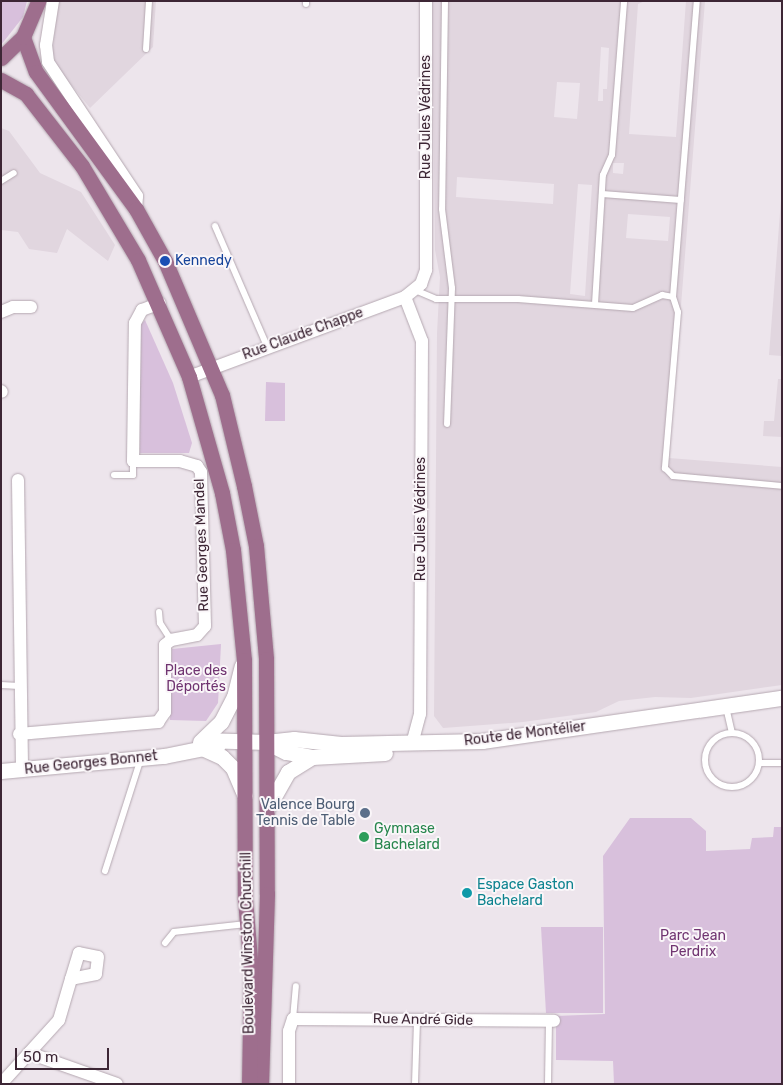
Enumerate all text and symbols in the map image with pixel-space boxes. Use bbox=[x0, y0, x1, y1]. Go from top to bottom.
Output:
street label: Rue Jules Védrines bbox=[418, 55, 434, 179]
place label: Kennedy bbox=[175, 253, 232, 269]
marker: Kennedy bbox=[159, 255, 171, 267]
street label: Rue Claude Chappe bbox=[240, 304, 366, 364]
street label: Rue Jules Védrines bbox=[413, 457, 429, 581]
street label: Rue Georges Mandel bbox=[191, 478, 213, 612]
park label: Place des Déportés bbox=[165, 663, 227, 696]
street label: Route de Montélier bbox=[463, 718, 587, 750]
street label: Rue Georges Bonnet bbox=[24, 748, 158, 778]
place label: Valence Bourg Tennis de Table bbox=[256, 797, 355, 830]
marker: Valence Bourg Tennis de Table bbox=[359, 807, 371, 819]
place label: Gymnase Bachelard bbox=[374, 821, 440, 854]
marker: Gymnase Bachelard bbox=[358, 831, 370, 843]
street label: Boulevard Winston Churchill bbox=[238, 852, 258, 1034]
place label: Espace Gaston Bachelard bbox=[477, 877, 574, 910]
marker: Espace Gaston Bachelard bbox=[461, 887, 473, 899]
park label: Parc Jean Perdrix bbox=[660, 928, 726, 960]
street label: Rue André Gide bbox=[373, 1011, 473, 1029]
scale bar bbox=[18, 1038, 111, 1070]
text: 50 m bbox=[23, 1048, 58, 1066]

